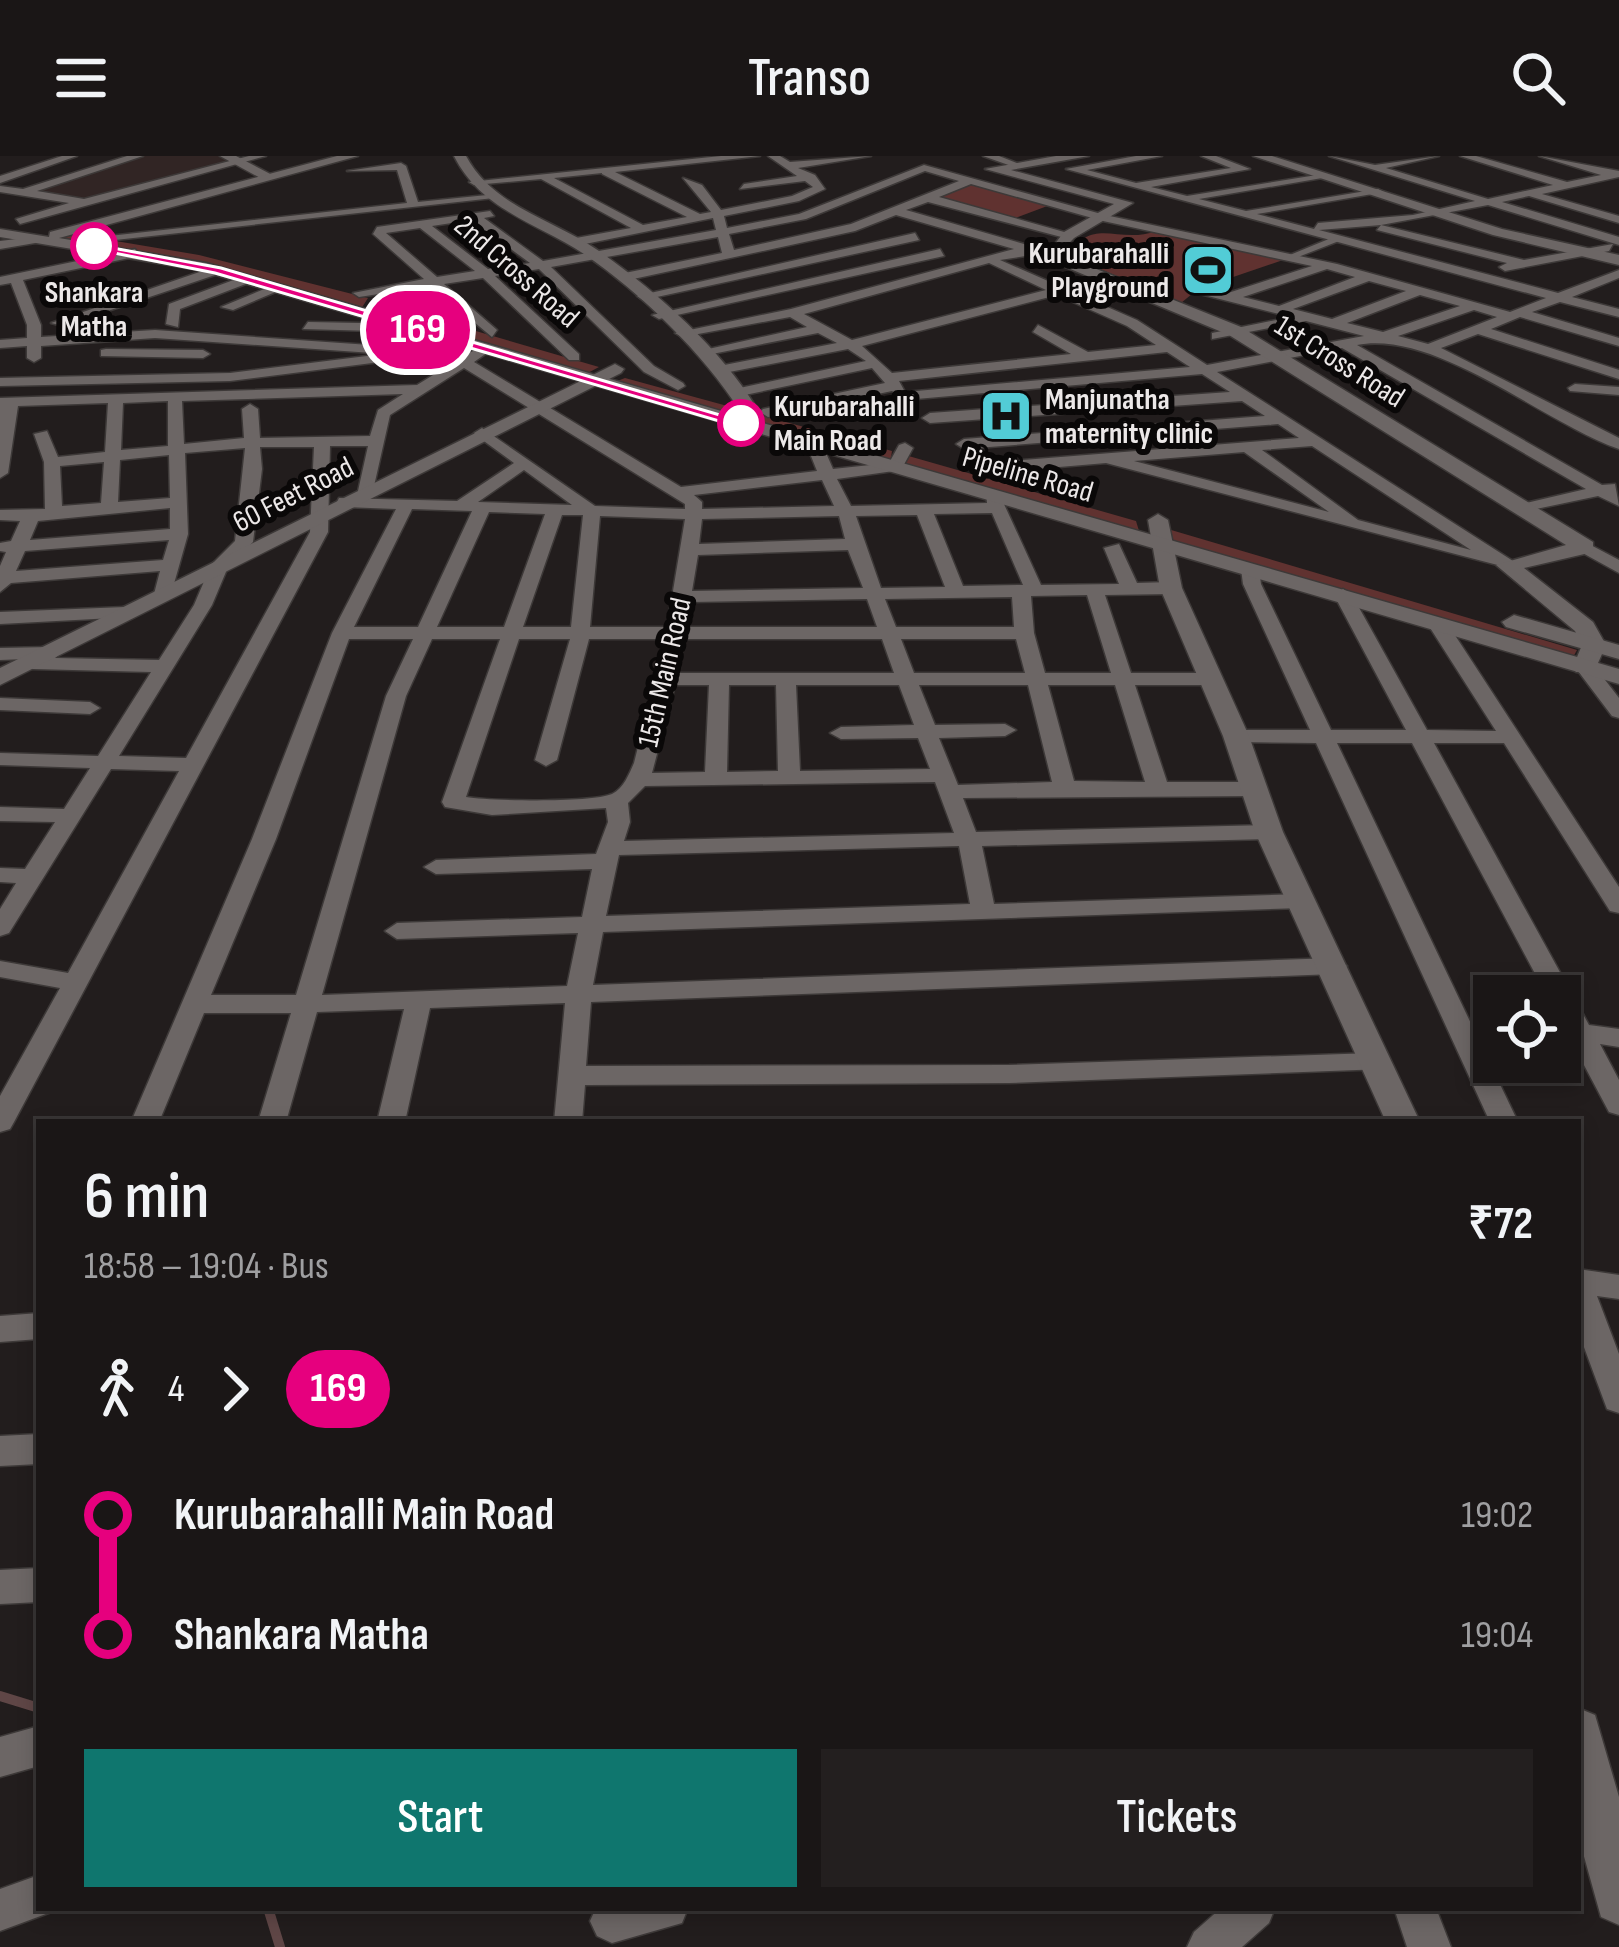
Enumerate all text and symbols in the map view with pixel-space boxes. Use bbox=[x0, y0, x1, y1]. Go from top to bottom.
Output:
icon: menu bbox=[48, 45, 114, 111]
icon: search bbox=[1505, 45, 1571, 111]
text: Transo bbox=[748, 46, 871, 111]
street label: 2nd Cross Road bbox=[447, 208, 586, 336]
marker: Shankara Matha bbox=[72, 224, 116, 268]
place label: Kurubarahalli Playground bbox=[1028, 236, 1169, 306]
sports icon: Kurubarahalli Playground bbox=[1180, 242, 1236, 298]
place label: Shankara Matha bbox=[45, 275, 143, 345]
line badge: 169 bbox=[349, 291, 487, 369]
text: 169 bbox=[390, 304, 446, 355]
street label: 1st Cross Road bbox=[1268, 308, 1411, 416]
place label: Manjunatha maternity clinic bbox=[1045, 382, 1213, 452]
hospital icon: Manjunatha maternity clinic bbox=[978, 388, 1034, 444]
place label: Kurubarahalli Main Road bbox=[774, 389, 915, 459]
marker: Kurubarahalli Main Road bbox=[719, 401, 763, 445]
street label: Pipeline Road bbox=[958, 439, 1097, 511]
street label: 60 Feet Road bbox=[227, 449, 360, 540]
street label: 15th Main Road bbox=[630, 594, 700, 750]
map controls bbox=[1473, 975, 1581, 1083]
button: locate bbox=[1473, 975, 1581, 1083]
text: 6 min bbox=[84, 1158, 210, 1237]
text: ₹72 bbox=[1468, 1197, 1533, 1252]
text: 18:58 – 19:04 · Bus bbox=[84, 1243, 329, 1290]
icon: walk bbox=[84, 1356, 150, 1422]
icon: forward bbox=[202, 1356, 268, 1422]
text: 169 bbox=[310, 1363, 366, 1414]
text: 4 bbox=[168, 1366, 184, 1413]
text: Kurubarahalli Main Road bbox=[174, 1488, 554, 1543]
text: 19:02 bbox=[1461, 1492, 1533, 1539]
text: Shankara Matha bbox=[174, 1608, 429, 1663]
text: 19:04 bbox=[1461, 1612, 1533, 1659]
button: Start bbox=[84, 1749, 797, 1887]
button: Tickets bbox=[821, 1749, 1533, 1887]

